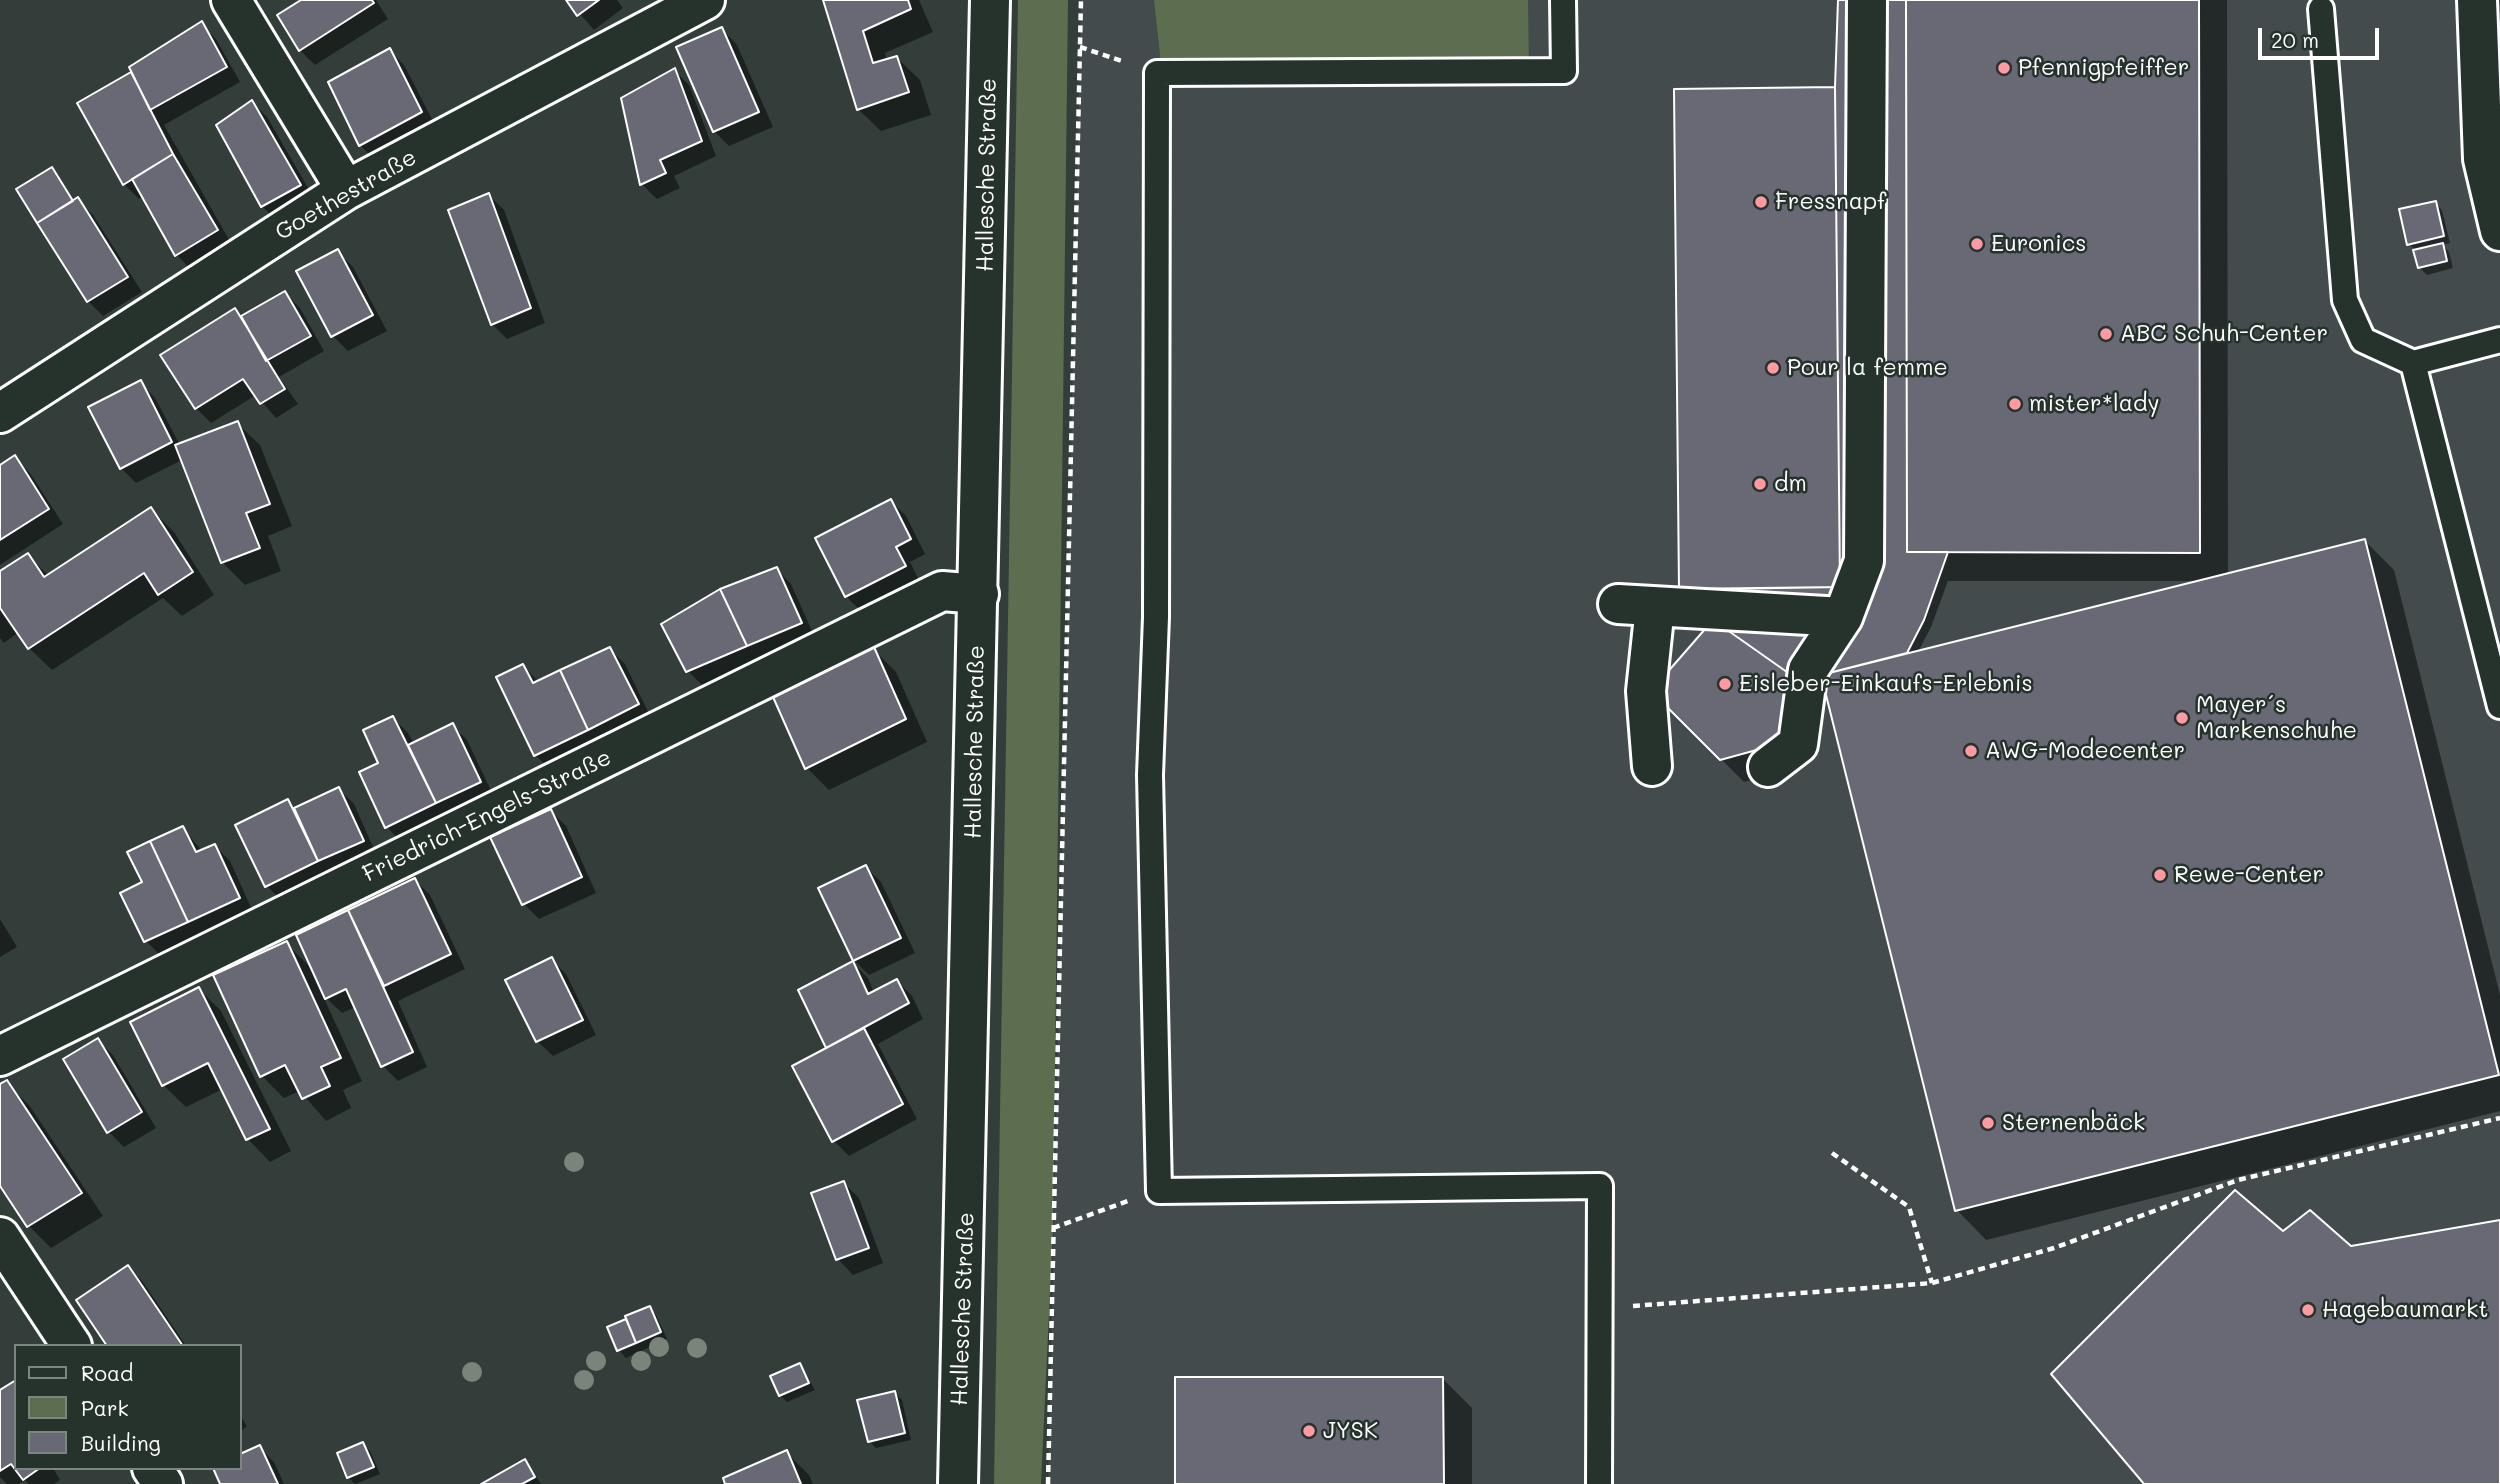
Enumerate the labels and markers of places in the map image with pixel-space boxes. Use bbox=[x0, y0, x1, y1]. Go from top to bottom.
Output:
place label: Pfennigpfeiffer bbox=[2018, 54, 2189, 82]
marker: Pfennigpfeiffer bbox=[1996, 60, 2012, 76]
place label: Fressnapf bbox=[1775, 188, 1886, 216]
marker: Fressnapf bbox=[1753, 194, 1769, 210]
place label: Euronics bbox=[1991, 230, 2086, 258]
marker: Euronics bbox=[1969, 236, 1985, 252]
place label: ABC Schuh-Center bbox=[2120, 320, 2328, 348]
marker: ABC Schuh-Center bbox=[2098, 326, 2114, 342]
place label: Pour la femme bbox=[1787, 354, 1948, 382]
marker: Pour la femme bbox=[1765, 360, 1781, 376]
place label: mister*lady bbox=[2029, 390, 2160, 418]
marker: mister*lady bbox=[2007, 396, 2023, 412]
place label: dm bbox=[1774, 470, 1807, 498]
marker: dm bbox=[1752, 476, 1768, 492]
place label: Eisleber-Einkaufs-Erlebnis bbox=[1739, 670, 2033, 698]
marker: Eisleber-Einkaufs-Erlebnis bbox=[1717, 676, 1733, 692]
place label: Mayer´s Markenschuhe bbox=[2196, 691, 2357, 745]
marker: Mayer´s Markenschuhe bbox=[2174, 710, 2190, 726]
place label: AWG-Modecenter bbox=[1985, 737, 2185, 765]
marker: AWG-Modecenter bbox=[1963, 743, 1979, 759]
place label: Rewe-Center bbox=[2174, 861, 2324, 889]
marker: Rewe-Center bbox=[2152, 867, 2168, 883]
place label: Sternenbäck bbox=[2002, 1109, 2145, 1137]
marker: Sternenbäck bbox=[1980, 1115, 1996, 1131]
place label: Hagebaumarkt bbox=[2322, 1296, 2488, 1324]
marker: Hagebaumarkt bbox=[2300, 1302, 2316, 1318]
place label: JYSK bbox=[1323, 1417, 1378, 1445]
marker: JYSK bbox=[1301, 1423, 1317, 1439]

